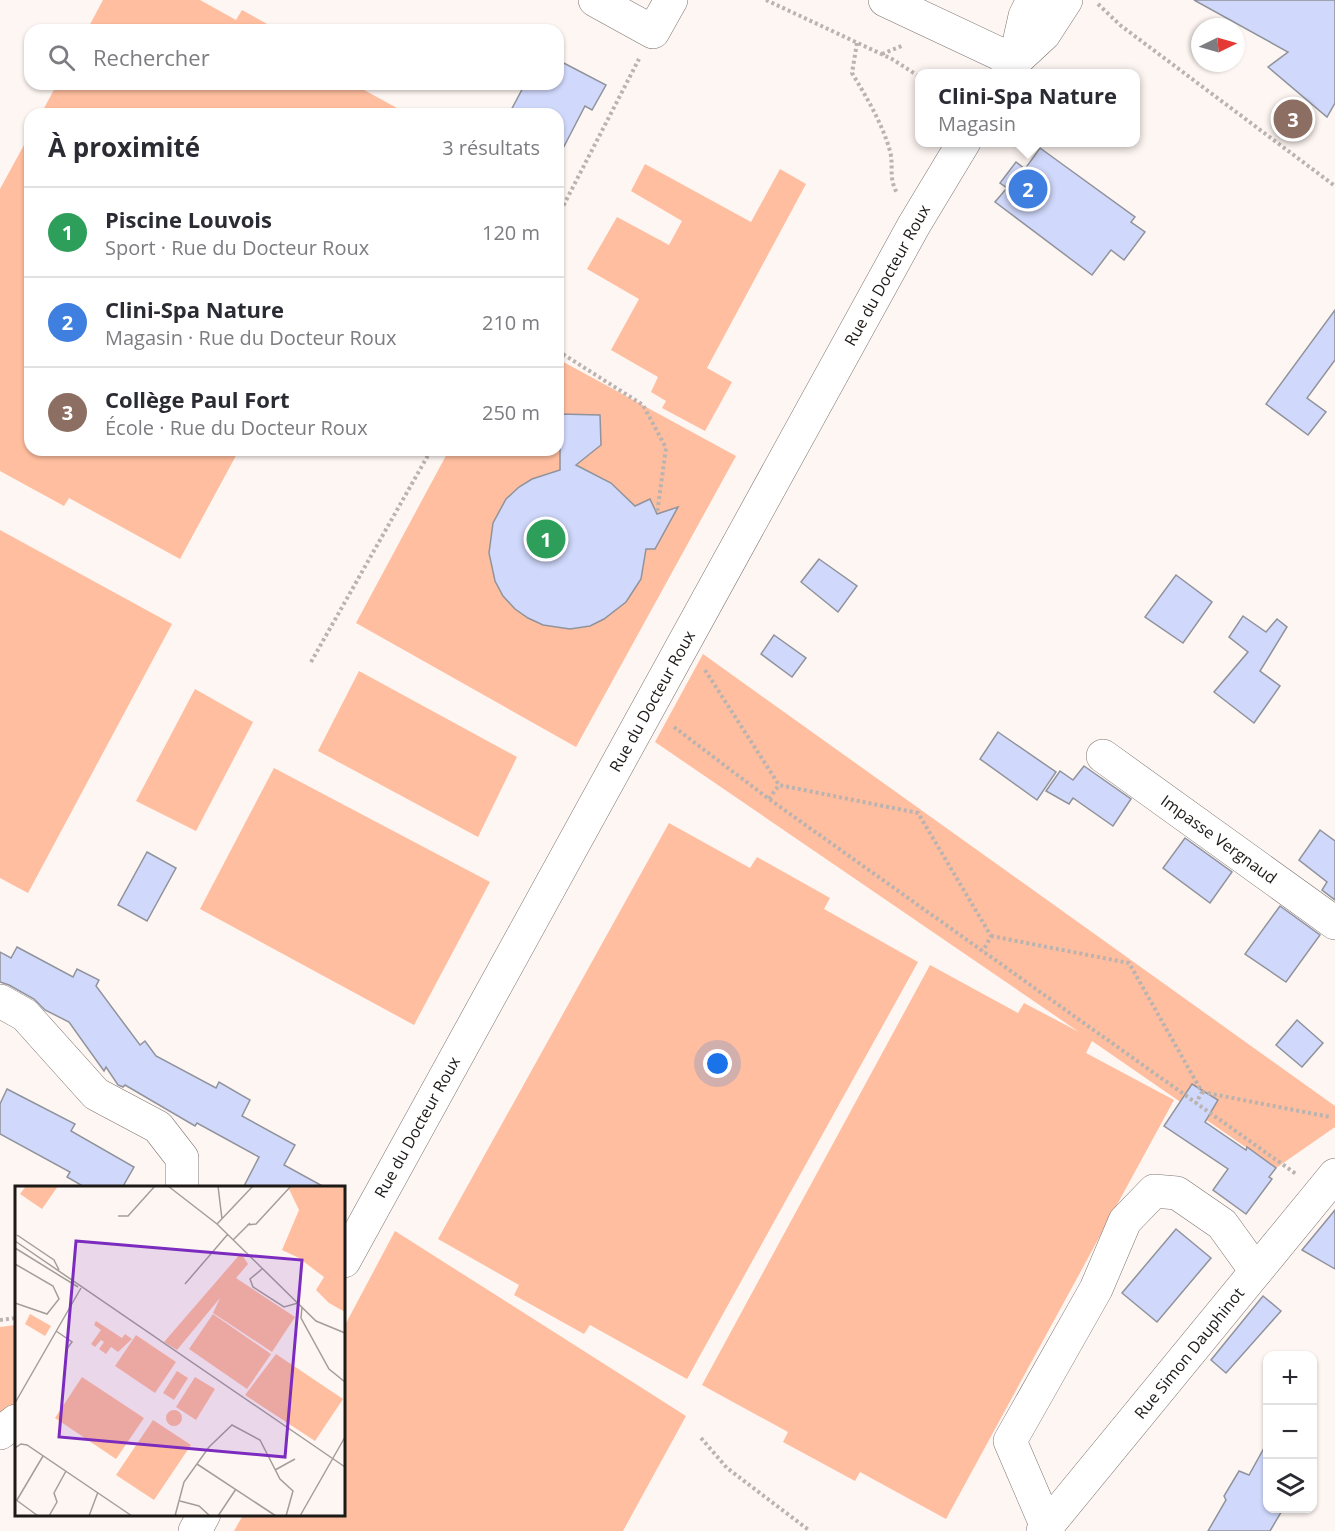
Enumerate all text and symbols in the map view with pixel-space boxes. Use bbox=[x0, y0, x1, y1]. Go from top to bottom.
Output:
north arrow bbox=[1191, 18, 1245, 72]
search box bbox=[24, 24, 564, 90]
icon: search bbox=[45, 41, 78, 74]
text: Rechercher bbox=[93, 42, 210, 72]
popup bbox=[915, 69, 1140, 147]
text: Clini-Spa Nature bbox=[938, 80, 1117, 110]
pin: 3 bbox=[1274, 96, 1312, 142]
text: Magasin bbox=[938, 110, 1016, 137]
text: À proximité bbox=[48, 129, 200, 165]
text: 3 résultats bbox=[442, 134, 540, 161]
pin: 2 bbox=[1008, 166, 1048, 212]
street label: Rue du Docteur Roux bbox=[839, 200, 935, 350]
text: Piscine Louvois bbox=[105, 204, 272, 234]
text: 1 bbox=[62, 219, 73, 246]
text: 120 m bbox=[482, 219, 540, 246]
text: Sport · Rue du Docteur Roux bbox=[105, 234, 369, 261]
text: Clini-Spa Nature bbox=[105, 294, 284, 324]
text: 2 bbox=[62, 309, 73, 336]
text: 210 m bbox=[482, 309, 540, 336]
text: Magasin · Rue du Docteur Roux bbox=[105, 324, 397, 351]
text: Collège Paul Fort bbox=[105, 384, 289, 414]
text: 3 bbox=[62, 399, 73, 426]
text: 250 m bbox=[482, 399, 540, 426]
text: École · Rue du Docteur Roux bbox=[105, 414, 368, 441]
pin: 1 bbox=[526, 516, 566, 562]
street label: Rue du Docteur Roux bbox=[604, 626, 700, 776]
street label: Impasse Vergnaud bbox=[1157, 789, 1281, 889]
your location bbox=[703, 1049, 732, 1078]
street label: Rue du Docteur Roux bbox=[369, 1052, 465, 1202]
inset map bbox=[15, 1186, 345, 1516]
street label: Rue Simon Dauphinot bbox=[1129, 1282, 1249, 1423]
map controls bbox=[1263, 1351, 1317, 1513]
button: + bbox=[1263, 1351, 1317, 1405]
button: − bbox=[1263, 1405, 1317, 1459]
button: layers bbox=[1263, 1459, 1317, 1513]

